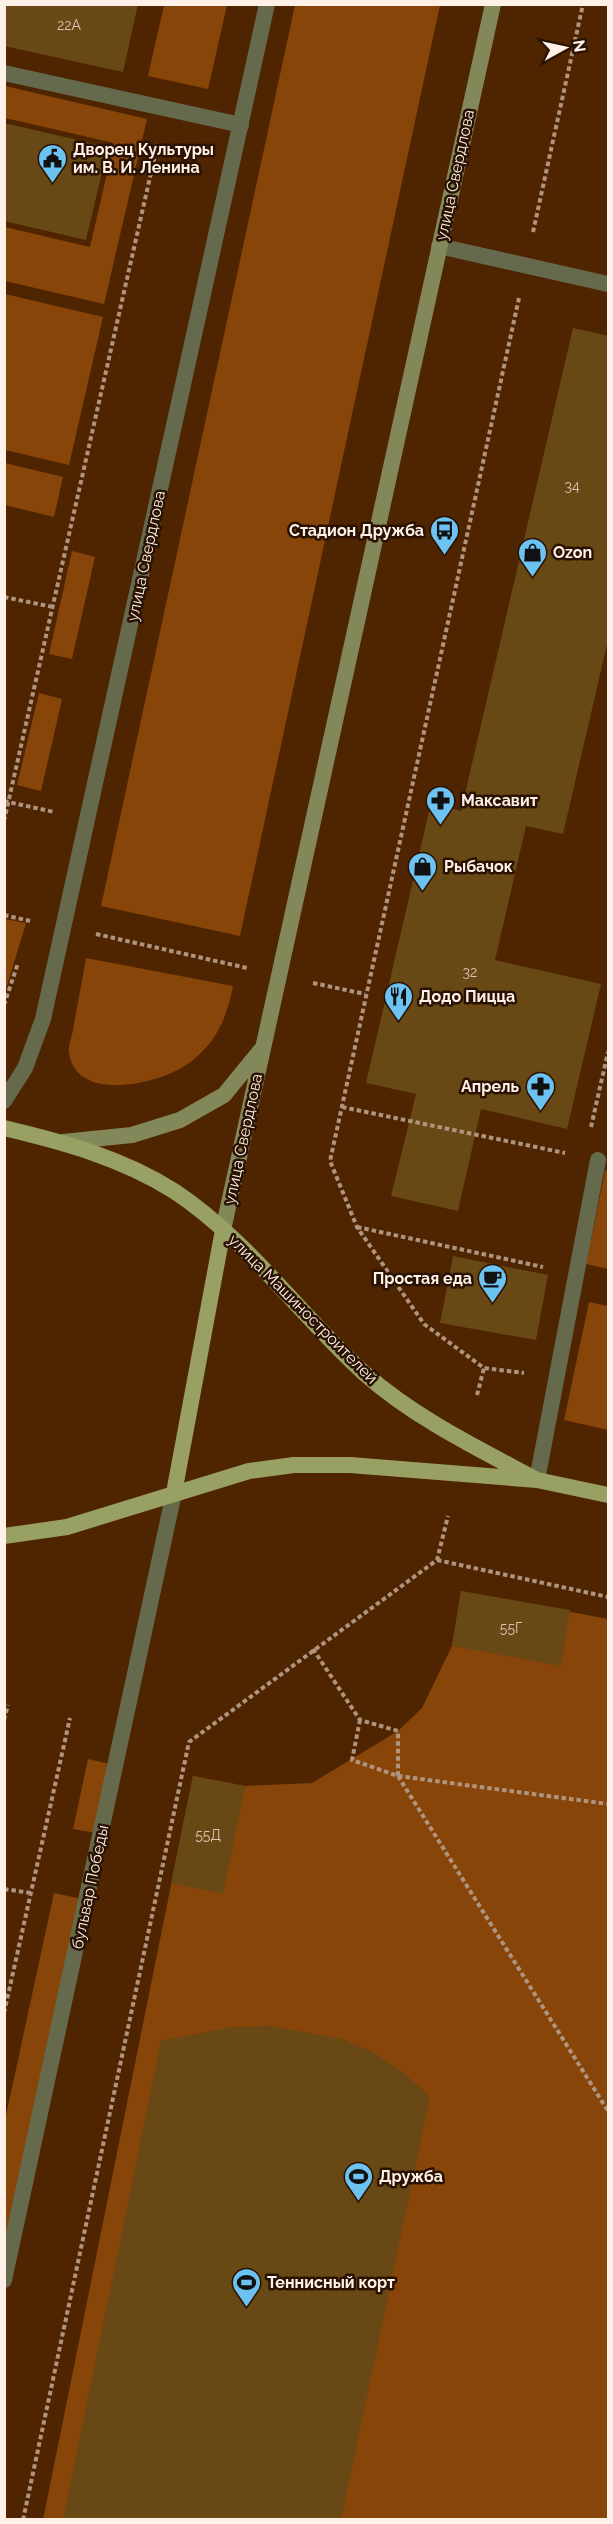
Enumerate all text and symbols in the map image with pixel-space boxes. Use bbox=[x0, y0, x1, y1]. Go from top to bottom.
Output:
house number: 22А bbox=[57, 17, 82, 33]
north arrow bbox=[535, 18, 595, 78]
text: N bbox=[569, 39, 590, 53]
street label: улица Свердлова bbox=[432, 108, 478, 242]
place label: Дворец Культуры им. В. И. Ленина bbox=[73, 140, 214, 177]
public building icon: Дворец Культуры им. В. И. Ленина bbox=[36, 142, 68, 184]
house number: 34 bbox=[564, 478, 580, 494]
street label: улица Свердлова bbox=[123, 489, 169, 623]
bus stop icon: Стадион Дружба bbox=[429, 514, 461, 556]
place label: Стадион Дружба bbox=[289, 521, 424, 540]
shop icon: Ozon bbox=[516, 536, 548, 578]
place label: Ozon bbox=[553, 543, 592, 562]
pharmacy icon: Максавит bbox=[424, 784, 456, 826]
place label: Максавит bbox=[461, 791, 538, 810]
shop icon: Рыбачок bbox=[407, 850, 439, 892]
place label: Рыбачок bbox=[444, 857, 513, 876]
house number: 32 bbox=[463, 964, 477, 980]
restaurant icon: Додо Пицца bbox=[382, 980, 414, 1022]
place label: Додо Пицца bbox=[419, 987, 515, 1006]
pharmacy icon: Апрель bbox=[524, 1070, 556, 1112]
street label: улица Свердлова bbox=[220, 1072, 266, 1206]
place label: Апрель bbox=[461, 1077, 520, 1096]
street label: улица Машиностроителей bbox=[224, 1230, 382, 1388]
cafe icon: Простая еда bbox=[477, 1262, 509, 1304]
place label: Простая еда bbox=[373, 1269, 472, 1288]
house number: 55Г bbox=[500, 1620, 522, 1636]
street label: бульвар Победы bbox=[68, 1823, 112, 1951]
house number: 55Д bbox=[195, 1827, 221, 1843]
sports icon: Дружба bbox=[342, 2160, 374, 2202]
place label: Дружба bbox=[379, 2167, 443, 2186]
sports icon: Теннисный корт bbox=[230, 2266, 262, 2308]
place label: Теннисный корт bbox=[267, 2273, 395, 2292]

